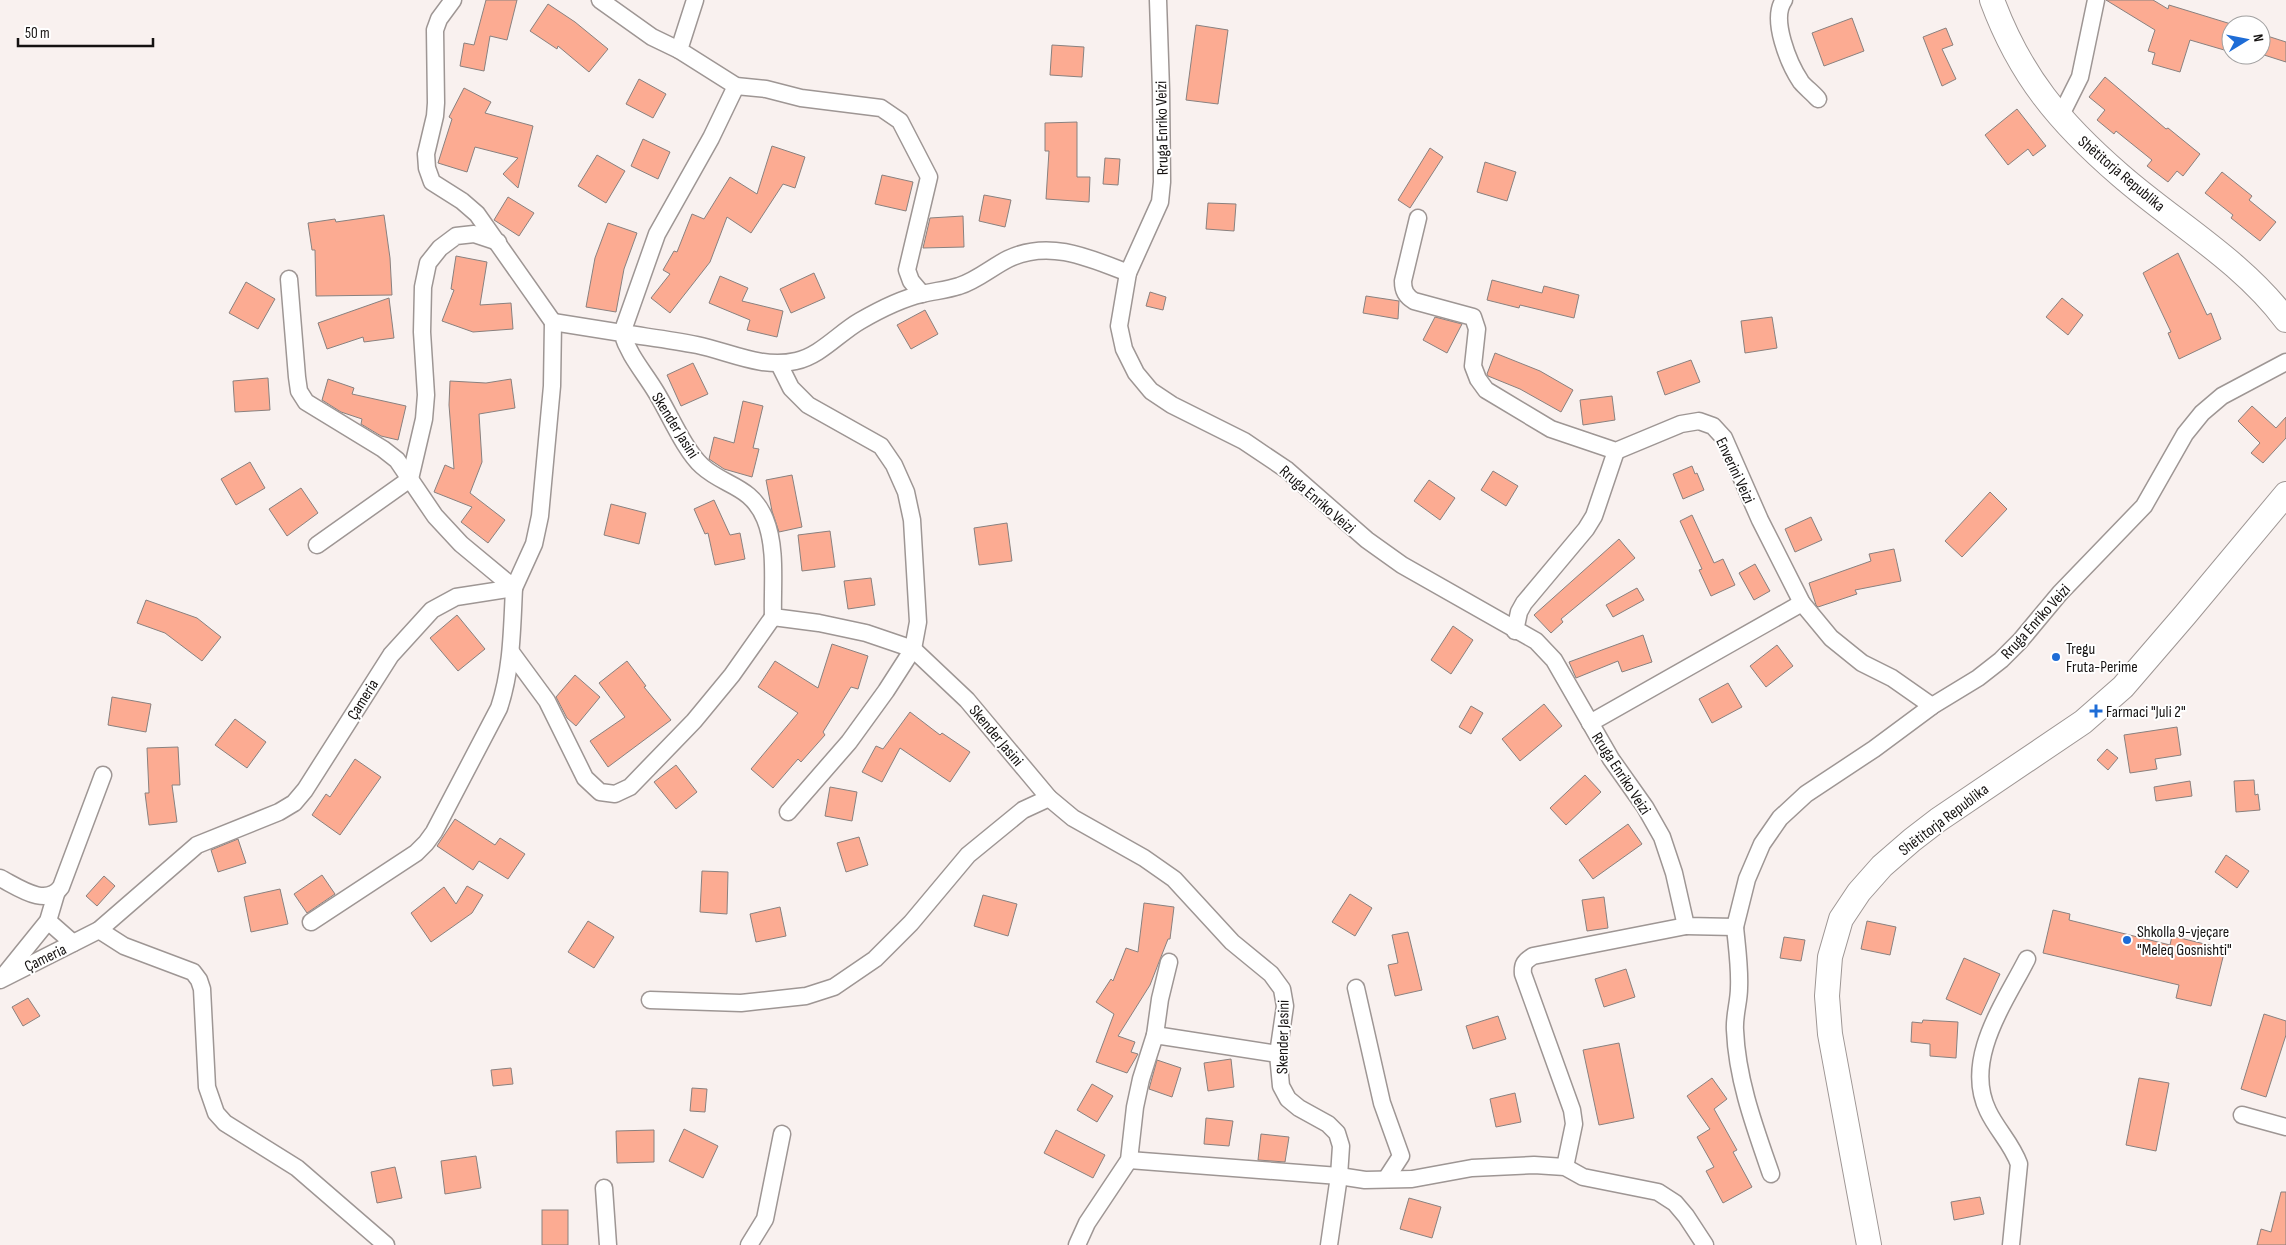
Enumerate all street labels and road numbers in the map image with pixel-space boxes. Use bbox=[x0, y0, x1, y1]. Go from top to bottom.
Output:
street label: Rruga Enriko Veizi bbox=[1152, 81, 1173, 175]
street label: Shëtitorja Republika bbox=[2074, 132, 2168, 216]
street label: Skender Jasini bbox=[647, 389, 702, 462]
street label: Enverini Veizi bbox=[1711, 435, 1758, 507]
street label: Rruga Enriko Veizi bbox=[1275, 462, 1359, 538]
street label: Rruga Enriko Veizi bbox=[1997, 581, 2075, 663]
street label: Çameria bbox=[344, 676, 383, 724]
street label: Skender Jasini bbox=[965, 701, 1027, 771]
street label: Rruga Enriko Veizi bbox=[1587, 729, 1654, 819]
street label: Shëtitorja Republika bbox=[1895, 780, 1993, 860]
street label: Çameria bbox=[22, 940, 70, 977]
street label: Skender Jasini bbox=[1273, 1000, 1294, 1074]

